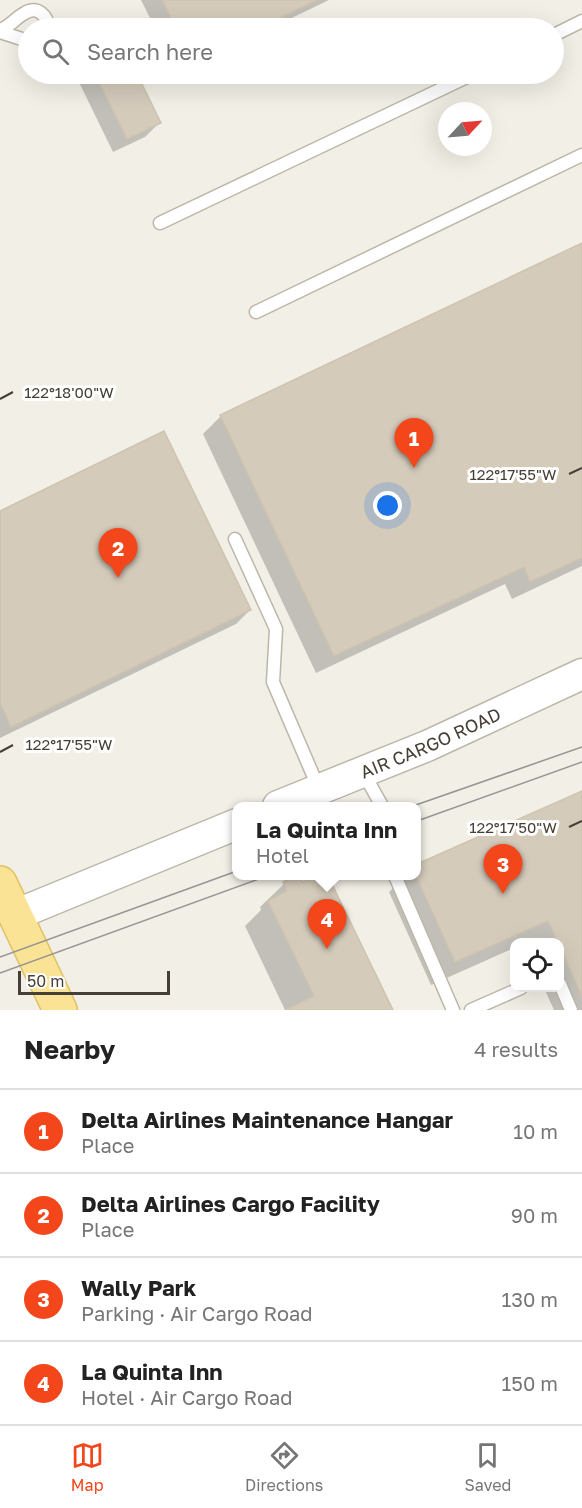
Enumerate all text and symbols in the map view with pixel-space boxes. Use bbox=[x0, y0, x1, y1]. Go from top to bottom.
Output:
search box bbox=[18, 18, 564, 84]
icon: search bbox=[39, 35, 72, 68]
text: Search here bbox=[87, 38, 213, 65]
north arrow bbox=[438, 102, 492, 156]
text: 122°18'00"W bbox=[24, 383, 114, 401]
pin: 1 bbox=[394, 418, 434, 468]
text: 122°17'55"W bbox=[469, 465, 557, 483]
your location bbox=[373, 491, 402, 520]
pin: 2 bbox=[98, 528, 138, 578]
street label: AIR CARGO ROAD bbox=[357, 702, 504, 783]
text: 122°17'55"W bbox=[25, 735, 113, 753]
popup bbox=[232, 802, 421, 880]
text: La Quinta Inn bbox=[256, 816, 397, 843]
text: 122°17'50"W bbox=[469, 818, 557, 836]
text: Hotel bbox=[256, 843, 309, 867]
pin: 3 bbox=[484, 844, 522, 894]
pin: 4 bbox=[308, 900, 346, 949]
map controls bbox=[510, 938, 564, 992]
button: locate bbox=[510, 938, 564, 992]
scale bar bbox=[18, 968, 170, 996]
text: 50 m bbox=[27, 971, 64, 991]
text: Nearby bbox=[24, 1034, 115, 1065]
text: 4 results bbox=[474, 1037, 558, 1061]
text: Delta Airlines Maintenance Hangar bbox=[81, 1106, 453, 1133]
text: 1 bbox=[38, 1119, 49, 1143]
text: 10 m bbox=[513, 1119, 558, 1143]
text: Place bbox=[81, 1133, 134, 1157]
text: Delta Airlines Cargo Facility bbox=[81, 1190, 380, 1217]
text: 2 bbox=[37, 1203, 50, 1227]
text: 90 m bbox=[511, 1203, 558, 1227]
text: Place bbox=[81, 1217, 134, 1241]
text: Wally Park bbox=[81, 1274, 196, 1301]
text: 3 bbox=[37, 1287, 50, 1311]
text: 130 m bbox=[502, 1287, 558, 1311]
text: Parking · Air Cargo Road bbox=[81, 1301, 313, 1325]
text: La Quinta Inn bbox=[81, 1358, 223, 1385]
text: 4 bbox=[37, 1371, 50, 1395]
text: 150 m bbox=[502, 1371, 558, 1395]
text: Hotel · Air Cargo Road bbox=[81, 1385, 293, 1409]
tab: Map bbox=[71, 1439, 104, 1495]
tab: Directions bbox=[245, 1439, 323, 1495]
tab: Saved bbox=[465, 1439, 511, 1495]

